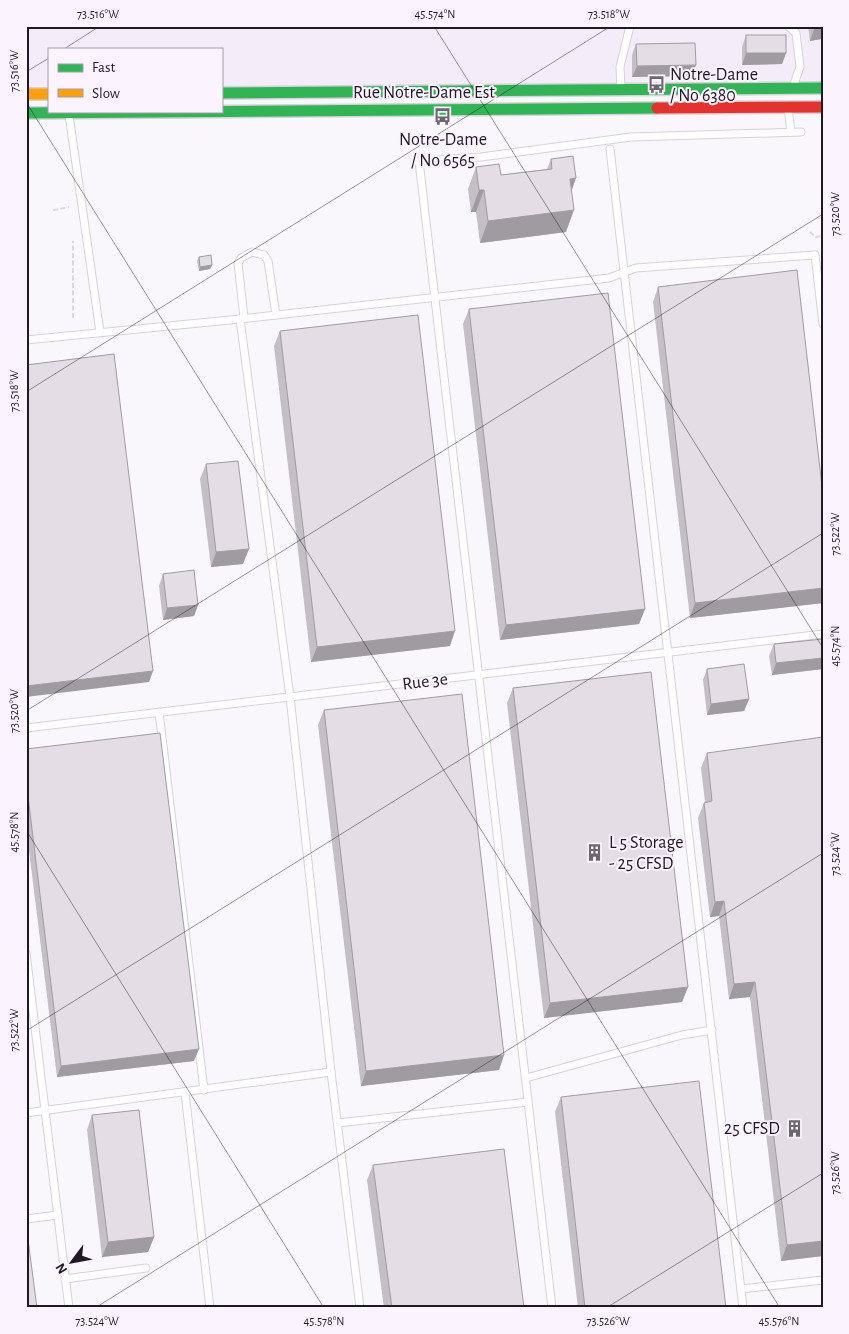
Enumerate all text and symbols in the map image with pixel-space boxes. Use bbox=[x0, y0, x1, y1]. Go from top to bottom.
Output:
text: 73.516°W bbox=[77, 8, 119, 20]
text: 45.574°N bbox=[414, 8, 456, 20]
text: 73.518°W bbox=[588, 8, 630, 20]
legend bbox=[48, 48, 222, 112]
text: 73.516°W bbox=[8, 50, 20, 92]
text: Fast bbox=[92, 60, 116, 75]
place label: Notre-Dame / No 6380 bbox=[670, 66, 758, 105]
bus stop icon: Notre-Dame / No 6380 bbox=[646, 74, 666, 94]
street label: Rue Notre-Dame Est bbox=[353, 84, 495, 102]
text: Slow bbox=[92, 86, 120, 101]
bus stop icon: Notre-Dame / No 6565 bbox=[433, 106, 453, 126]
place label: Notre-Dame / No 6565 bbox=[399, 131, 487, 170]
text: 73.520°W bbox=[829, 192, 841, 236]
text: 73.518°W bbox=[8, 370, 20, 412]
text: 73.522°W bbox=[829, 512, 841, 556]
text: 45.574°N bbox=[829, 625, 841, 667]
street label: Rue 3e bbox=[401, 670, 449, 694]
text: 73.520°W bbox=[8, 689, 20, 733]
text: 45.578°N bbox=[8, 812, 20, 852]
text: 73.524°W bbox=[829, 832, 841, 876]
place label: L 5 Storage - 25 CFSD bbox=[609, 834, 684, 873]
building icon: L 5 Storage - 25 CFSD bbox=[585, 842, 605, 862]
text: 73.522°W bbox=[8, 1008, 20, 1052]
building icon: 25 CFSD bbox=[784, 1118, 804, 1138]
place label: 25 CFSD bbox=[724, 1120, 780, 1138]
text: 73.526°W bbox=[829, 1151, 841, 1195]
north arrow bbox=[48, 1236, 98, 1286]
text: N bbox=[53, 1261, 70, 1276]
text: 73.524°W bbox=[75, 1315, 119, 1327]
text: 45.578°N bbox=[304, 1315, 344, 1327]
text: 73.526°W bbox=[586, 1315, 630, 1327]
text: 45.576°N bbox=[759, 1315, 799, 1327]

